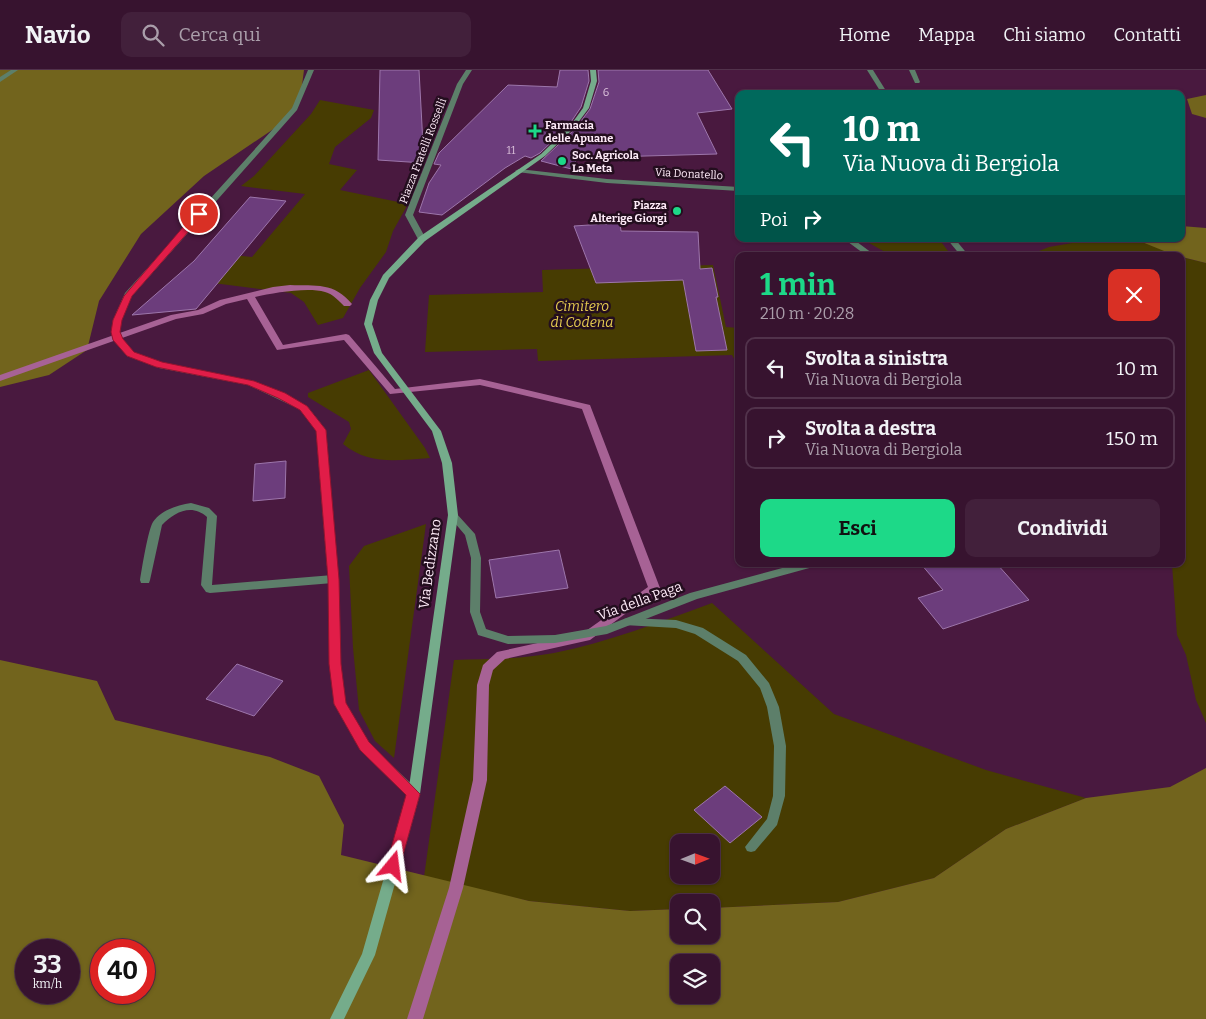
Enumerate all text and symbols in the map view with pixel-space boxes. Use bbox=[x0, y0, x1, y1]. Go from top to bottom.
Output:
search box bbox=[121, 12, 471, 57]
text: Navio bbox=[25, 21, 91, 49]
icon: search bbox=[139, 21, 167, 49]
text: Cerca qui bbox=[179, 23, 261, 46]
text: Home bbox=[839, 24, 890, 46]
text: Mappa bbox=[918, 24, 975, 46]
text: Chi siamo bbox=[1003, 24, 1086, 46]
text: Contatti bbox=[1114, 24, 1181, 46]
house number: 6 bbox=[603, 86, 609, 99]
street label: Piazza Fratelli Rosselli bbox=[397, 96, 449, 206]
text: 10 m bbox=[843, 108, 920, 150]
icon: left bbox=[760, 110, 825, 175]
place label: Farmacia delle Apuane bbox=[545, 119, 613, 145]
marker: Farmacia delle Apuane bbox=[529, 125, 541, 137]
house number: 11 bbox=[507, 144, 516, 157]
place label: Soc. Agricola La Meta bbox=[572, 149, 640, 175]
text: Via Nuova di Bergiola bbox=[843, 150, 1059, 177]
marker: Soc. Agricola La Meta bbox=[556, 155, 568, 167]
street label: Via Donatello bbox=[655, 166, 723, 182]
pin bbox=[178, 193, 220, 235]
place label: Piazza Alterige Giorgi bbox=[590, 199, 668, 225]
icon: arrive bbox=[185, 200, 213, 228]
marker: Piazza Alterige Giorgi bbox=[671, 205, 683, 217]
icon: right bbox=[798, 205, 826, 233]
text: Poi bbox=[760, 208, 788, 231]
text: 1 min bbox=[760, 267, 836, 303]
button: close bbox=[1108, 269, 1160, 321]
park label: Cimitero di Codena bbox=[551, 298, 613, 331]
text: 210 m · 20:28 bbox=[760, 304, 854, 323]
text: Svolta a sinistra bbox=[805, 347, 948, 370]
icon: left bbox=[762, 354, 790, 382]
text: 10 m bbox=[1116, 357, 1158, 380]
text: Via Nuova di Bergiola bbox=[805, 370, 962, 389]
text: Svolta a destra bbox=[805, 417, 936, 440]
icon: right bbox=[762, 424, 790, 452]
text: 150 m bbox=[1106, 427, 1158, 450]
text: Via Nuova di Bergiola bbox=[805, 440, 962, 459]
button: Esci bbox=[760, 499, 955, 557]
button: Condividi bbox=[965, 499, 1160, 557]
street label: Via Bedizzano bbox=[415, 518, 445, 610]
street label: Via della Paga bbox=[595, 578, 685, 624]
north arrow bbox=[670, 834, 720, 884]
map controls bbox=[670, 834, 720, 1004]
position arrow bbox=[366, 839, 418, 891]
button: search bbox=[670, 894, 720, 944]
speed limit sign: 40 bbox=[90, 939, 155, 1004]
text: 33 bbox=[33, 950, 62, 980]
button: layers bbox=[670, 954, 720, 1004]
text: km/h bbox=[33, 977, 62, 991]

